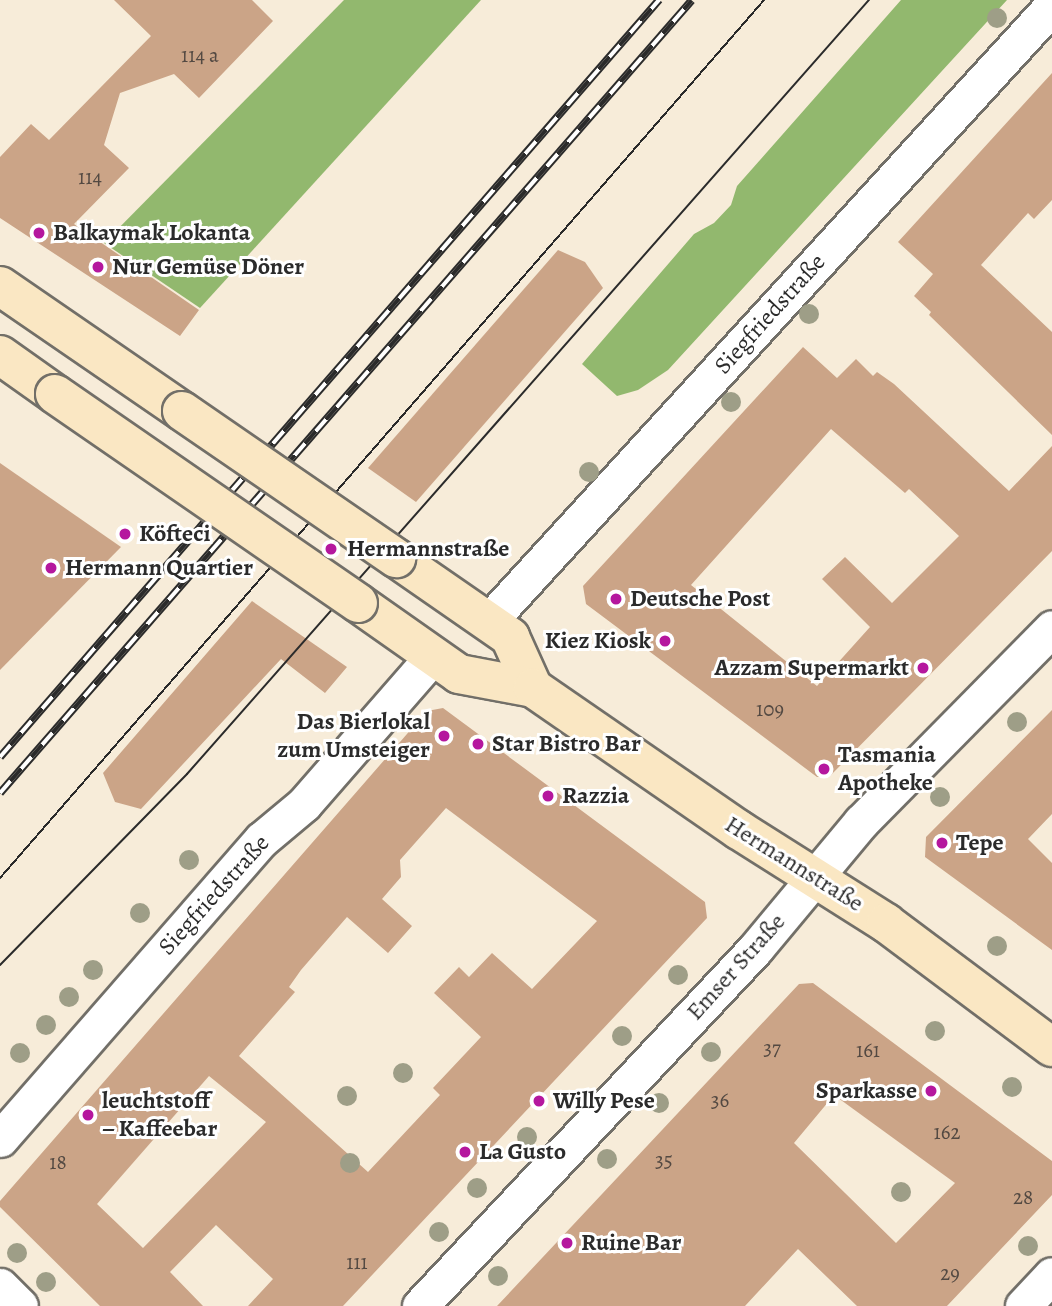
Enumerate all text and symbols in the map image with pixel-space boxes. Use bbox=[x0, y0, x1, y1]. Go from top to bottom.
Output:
house number: 114 a bbox=[181, 42, 219, 68]
house number: 114 bbox=[78, 164, 102, 190]
place label: Balkaymak Lokanta bbox=[53, 219, 250, 247]
marker: Balkaymak Lokanta bbox=[31, 225, 47, 241]
street label: Siegfriedstraße bbox=[709, 248, 831, 380]
place label: Nur Gemüse Döner bbox=[112, 253, 304, 281]
marker: Nur Gemüse Döner bbox=[90, 259, 106, 275]
place label: Köfteci bbox=[139, 520, 210, 548]
marker: Köfteci bbox=[117, 526, 133, 542]
place label: Hermannstraße bbox=[347, 535, 509, 563]
marker: Hermannstraße bbox=[321, 539, 341, 559]
place label: Hermann Quartier bbox=[65, 554, 253, 582]
marker: Hermann Quartier bbox=[43, 560, 59, 576]
place label: Deutsche Post bbox=[630, 585, 770, 613]
marker: Deutsche Post bbox=[608, 591, 624, 607]
place label: Kiez Kiosk bbox=[545, 627, 651, 655]
marker: Kiez Kiosk bbox=[657, 633, 673, 649]
place label: Azzam Supermarkt bbox=[715, 654, 909, 682]
marker: Azzam Supermarkt bbox=[915, 660, 931, 676]
house number: 109 bbox=[756, 696, 784, 722]
place label: Das Bierlokal zum Umsteiger bbox=[277, 708, 430, 764]
marker: Das Bierlokal zum Umsteiger bbox=[436, 728, 452, 744]
place label: Star Bistro Bar bbox=[492, 730, 641, 758]
marker: Star Bistro Bar bbox=[470, 736, 486, 752]
place label: Tasmania Apotheke bbox=[838, 741, 936, 797]
marker: Tasmania Apotheke bbox=[816, 761, 832, 777]
place label: Razzia bbox=[562, 782, 629, 810]
marker: Razzia bbox=[540, 788, 556, 804]
street label: Hermannstraße bbox=[720, 810, 868, 918]
street label: Siegfriedstraße bbox=[153, 829, 275, 961]
place label: Tepe bbox=[956, 829, 1004, 857]
marker: Tepe bbox=[934, 835, 950, 851]
street label: Emser Straße bbox=[681, 908, 791, 1026]
house number: 37 bbox=[763, 1035, 781, 1061]
house number: 161 bbox=[856, 1037, 880, 1063]
place label: Sparkasse bbox=[816, 1077, 917, 1105]
marker: Sparkasse bbox=[923, 1083, 939, 1099]
place label: leuchtstoff – Kaffeebar bbox=[102, 1087, 218, 1143]
place label: Willy Pese bbox=[553, 1087, 655, 1115]
house number: 36 bbox=[711, 1087, 729, 1113]
marker: Willy Pese bbox=[531, 1093, 547, 1109]
marker: leuchtstoff – Kaffeebar bbox=[80, 1107, 96, 1123]
house number: 162 bbox=[934, 1119, 960, 1145]
place label: La Gusto bbox=[479, 1138, 566, 1166]
marker: La Gusto bbox=[457, 1144, 473, 1160]
house number: 35 bbox=[655, 1147, 673, 1173]
house number: 18 bbox=[49, 1149, 67, 1175]
house number: 28 bbox=[1013, 1184, 1033, 1210]
place label: Ruine Bar bbox=[581, 1229, 681, 1257]
marker: Ruine Bar bbox=[559, 1235, 575, 1251]
house number: 111 bbox=[346, 1249, 368, 1275]
house number: 29 bbox=[940, 1260, 960, 1286]

